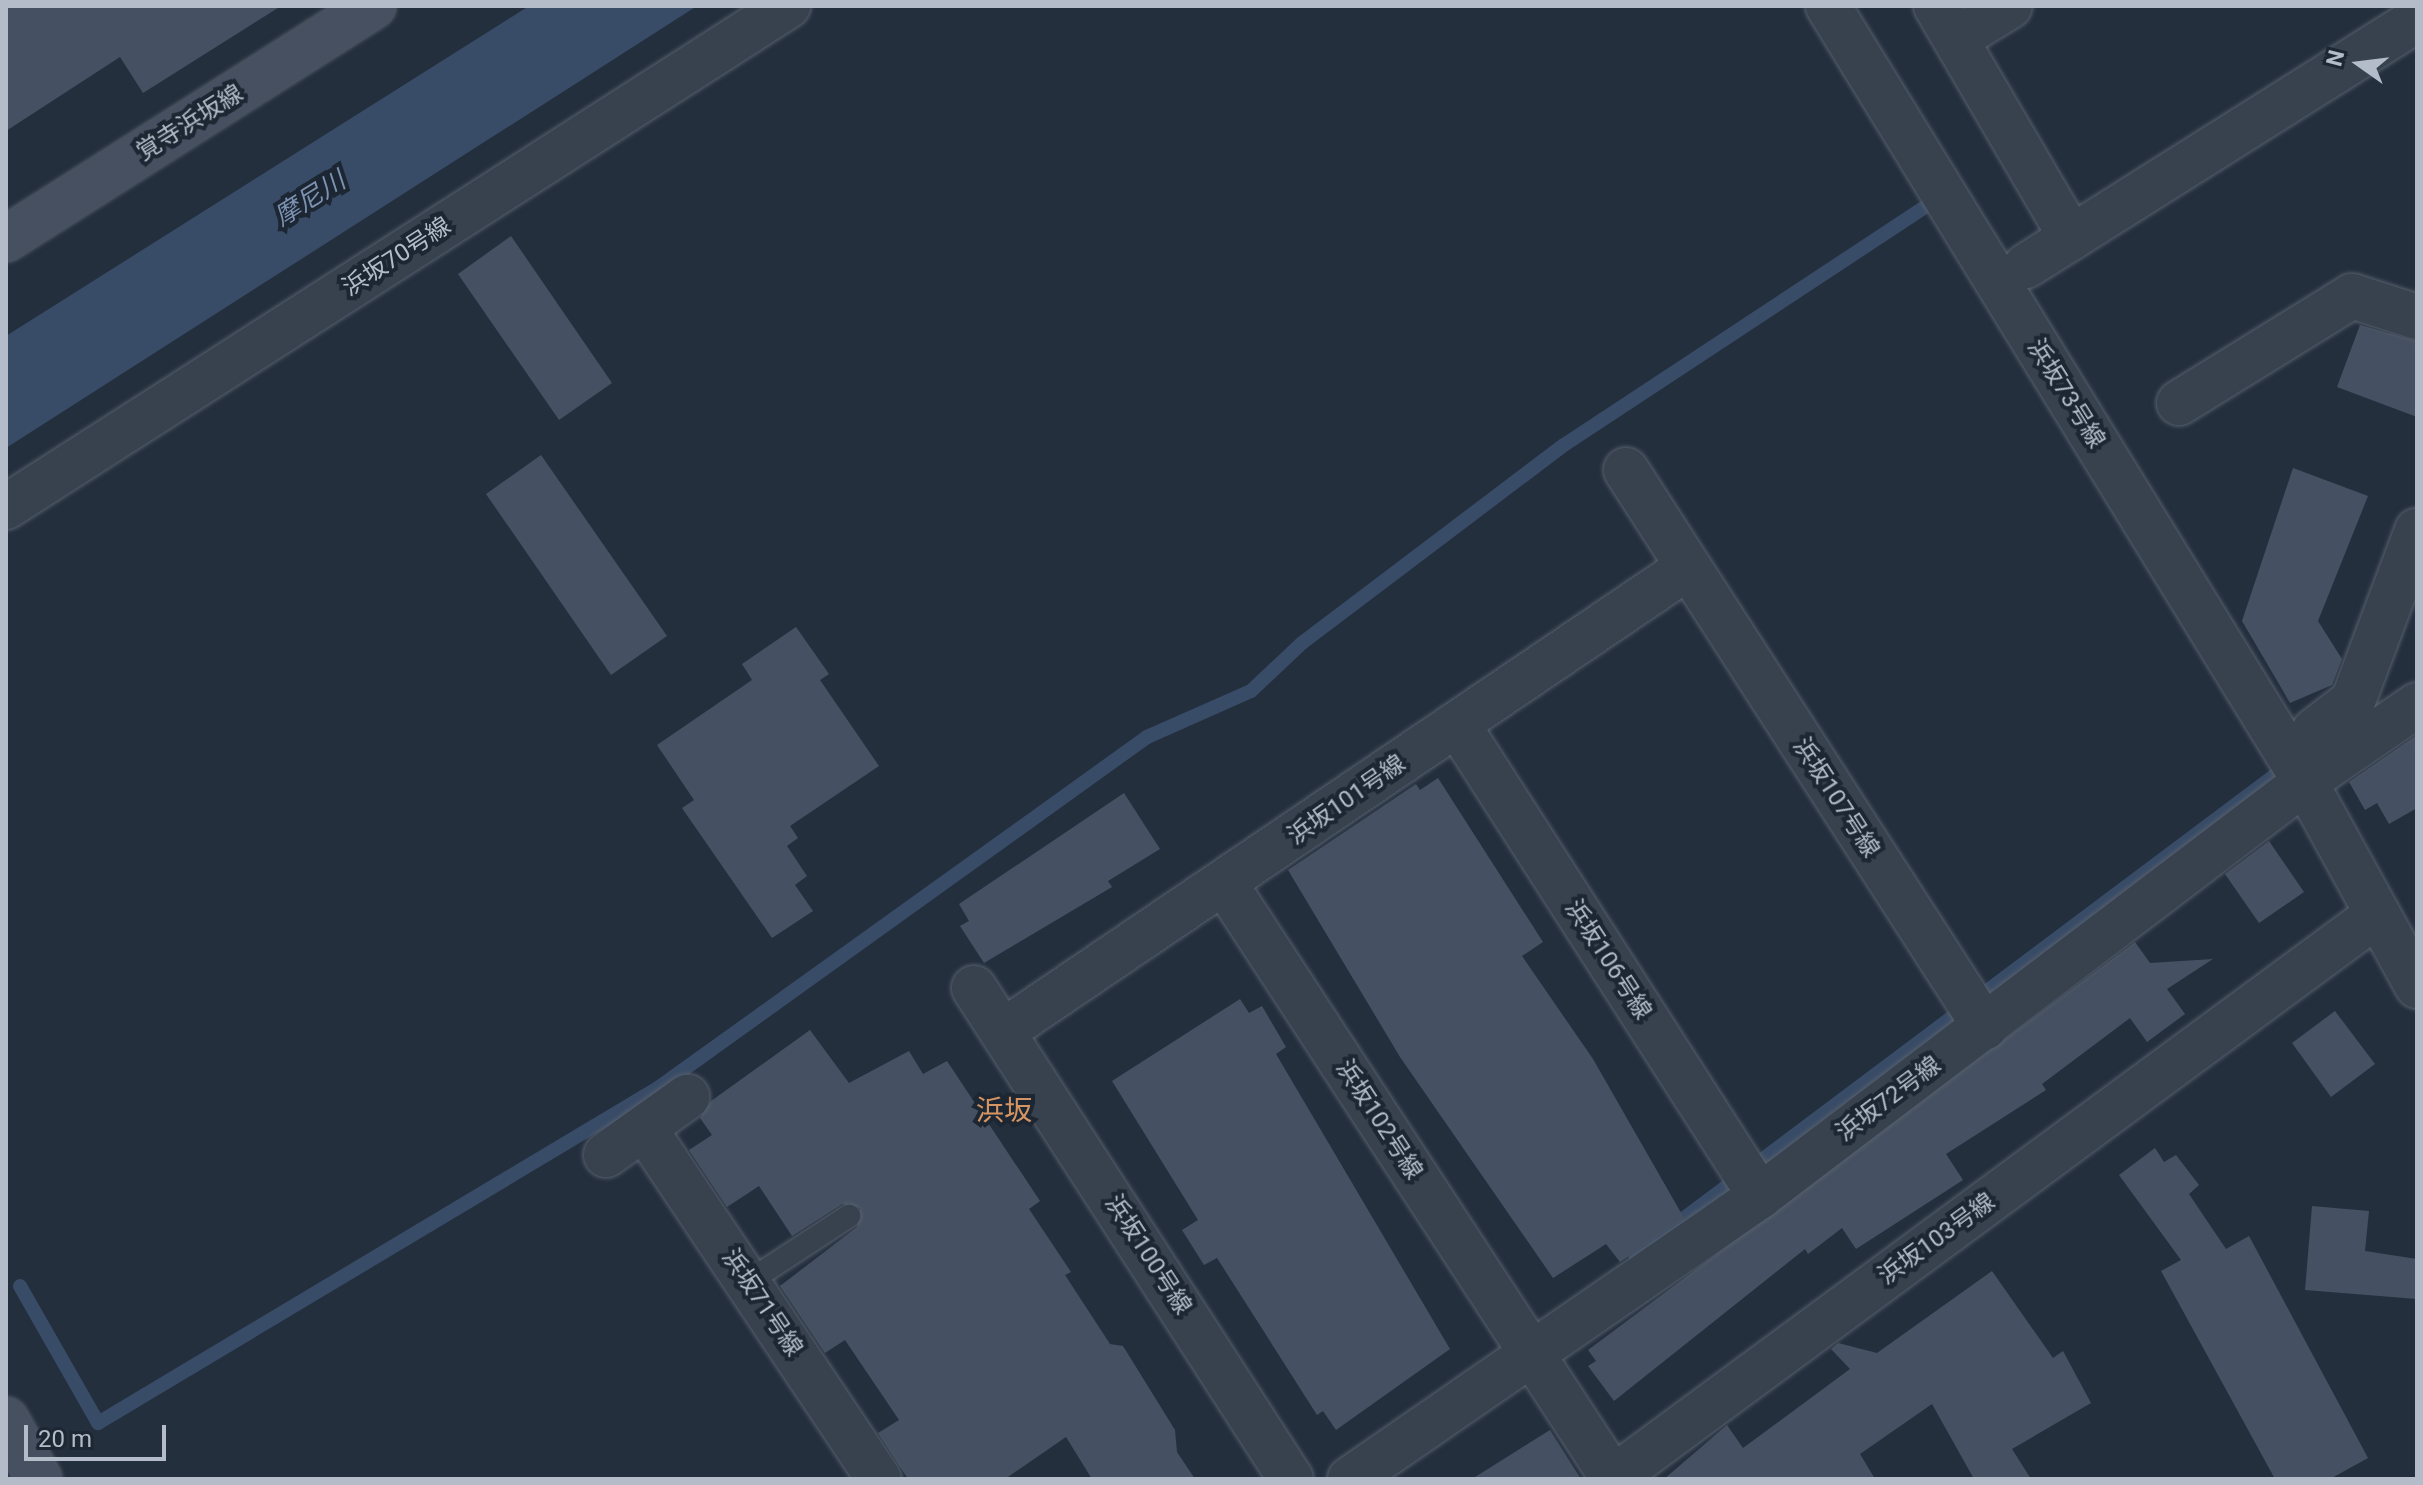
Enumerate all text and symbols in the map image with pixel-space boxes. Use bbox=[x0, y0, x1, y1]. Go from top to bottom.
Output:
north arrow bbox=[2319, 24, 2399, 104]
text: N bbox=[2321, 48, 2349, 69]
street label: 覚寺浜坂線 bbox=[131, 79, 249, 167]
water label: 摩尼川 bbox=[269, 165, 351, 233]
street label: 浜坂70号線 bbox=[338, 211, 456, 303]
street label: 浜坂73号線 bbox=[2021, 334, 2111, 454]
street label: 浜坂107号線 bbox=[1787, 733, 1885, 863]
street label: 浜坂101号線 bbox=[1283, 749, 1411, 851]
street label: 浜坂106号線 bbox=[1559, 895, 1657, 1025]
street label: 浜坂72号線 bbox=[1831, 1050, 1947, 1148]
street label: 浜坂102号線 bbox=[1330, 1055, 1428, 1185]
district label: 浜坂 bbox=[976, 1094, 1032, 1128]
street label: 浜坂103号線 bbox=[1873, 1187, 2001, 1291]
street label: 浜坂100号線 bbox=[1099, 1190, 1197, 1320]
street label: 浜坂71号線 bbox=[716, 1244, 808, 1362]
scale bar bbox=[28, 1409, 170, 1459]
text: 20 m bbox=[38, 1425, 92, 1453]

